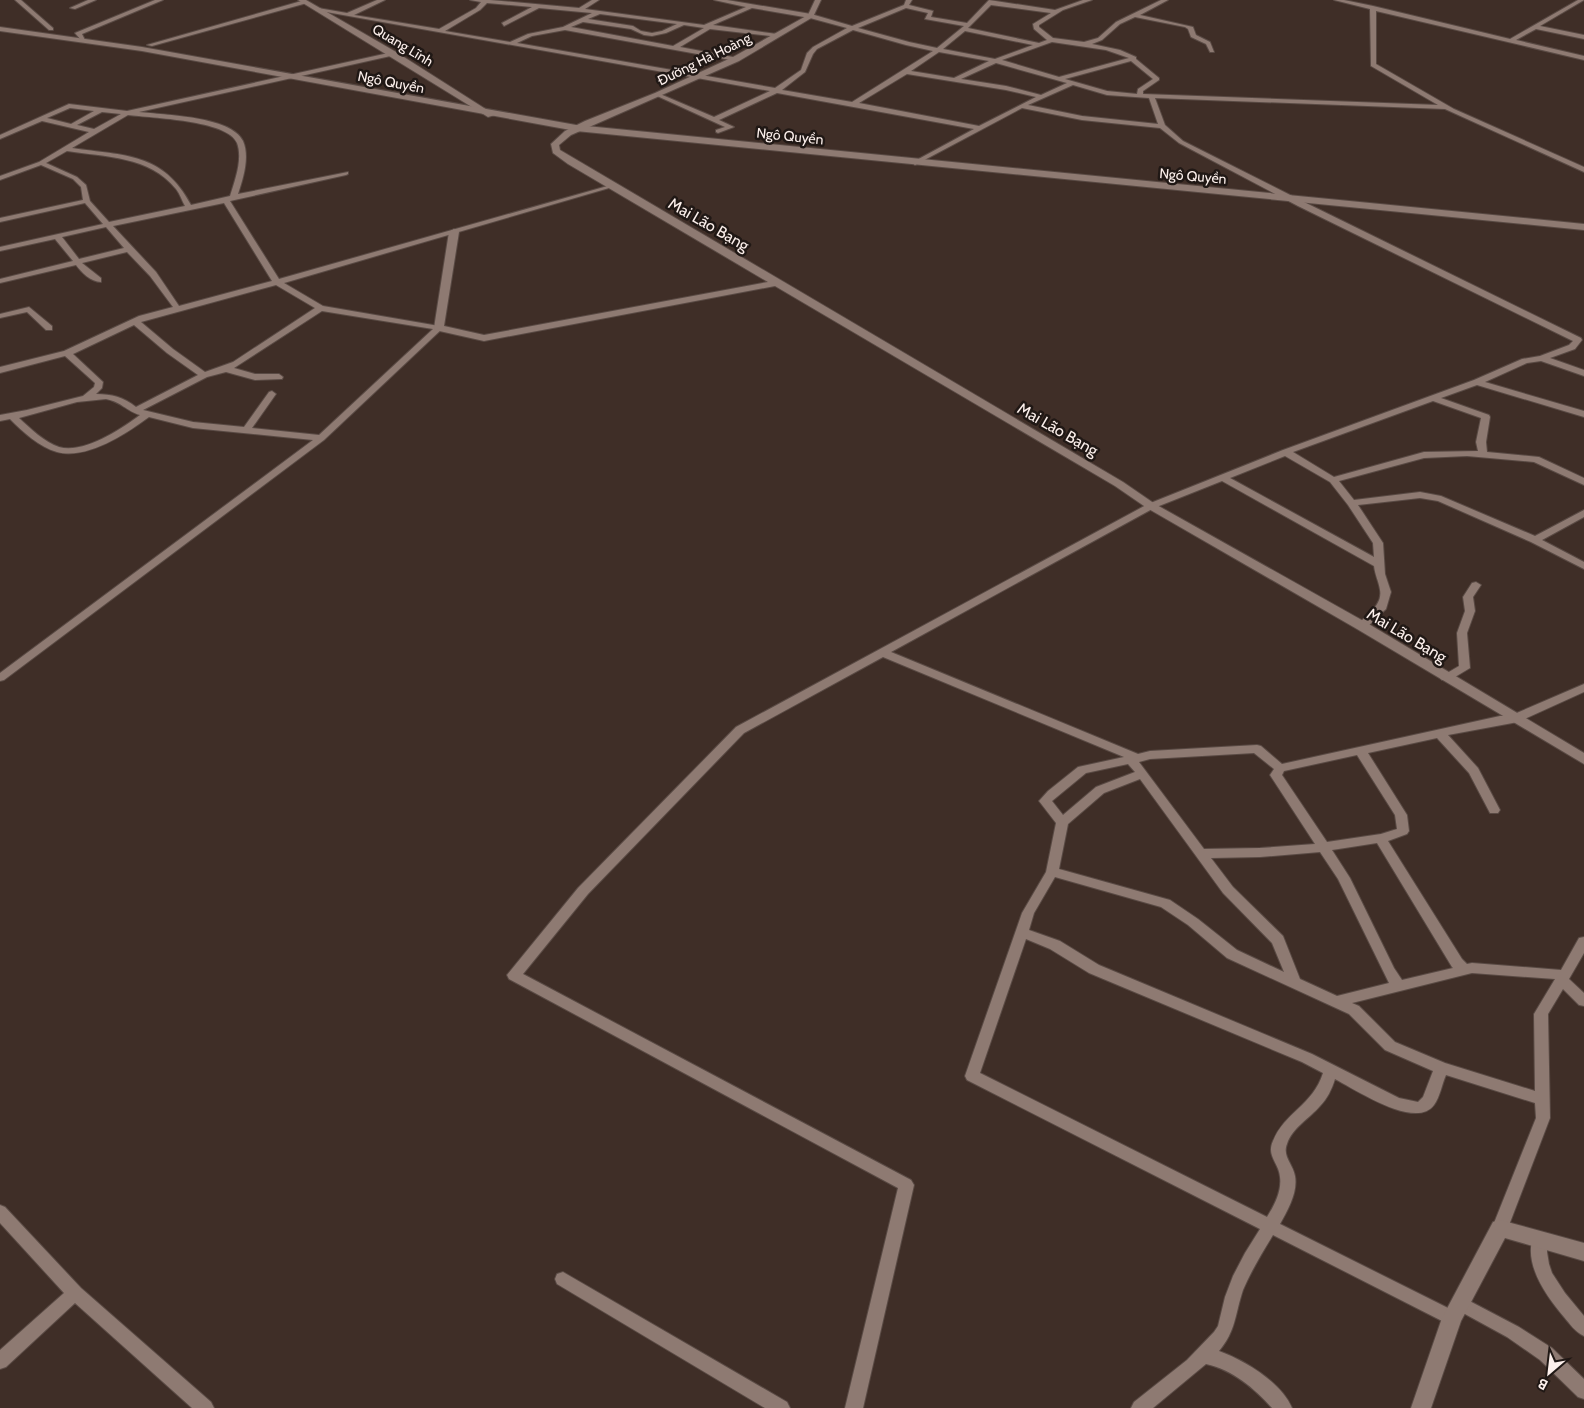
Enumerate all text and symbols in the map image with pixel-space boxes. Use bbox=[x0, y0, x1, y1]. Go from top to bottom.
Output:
street label: Quang Lĩnh bbox=[369, 20, 437, 70]
street label: Đường Hà Hoàng bbox=[654, 28, 755, 89]
street label: Ngô Quyền bbox=[356, 67, 426, 97]
street label: Ngô Quyền bbox=[756, 124, 825, 148]
street label: Ngô Quyền bbox=[1159, 164, 1228, 188]
street label: Mai Lão Bạng bbox=[665, 194, 753, 256]
street label: Mai Lão Bạng bbox=[1014, 399, 1102, 461]
street label: Mai Lão Bạng bbox=[1363, 604, 1451, 667]
north arrow bbox=[1524, 1348, 1574, 1398]
text: B bbox=[1535, 1374, 1551, 1394]

